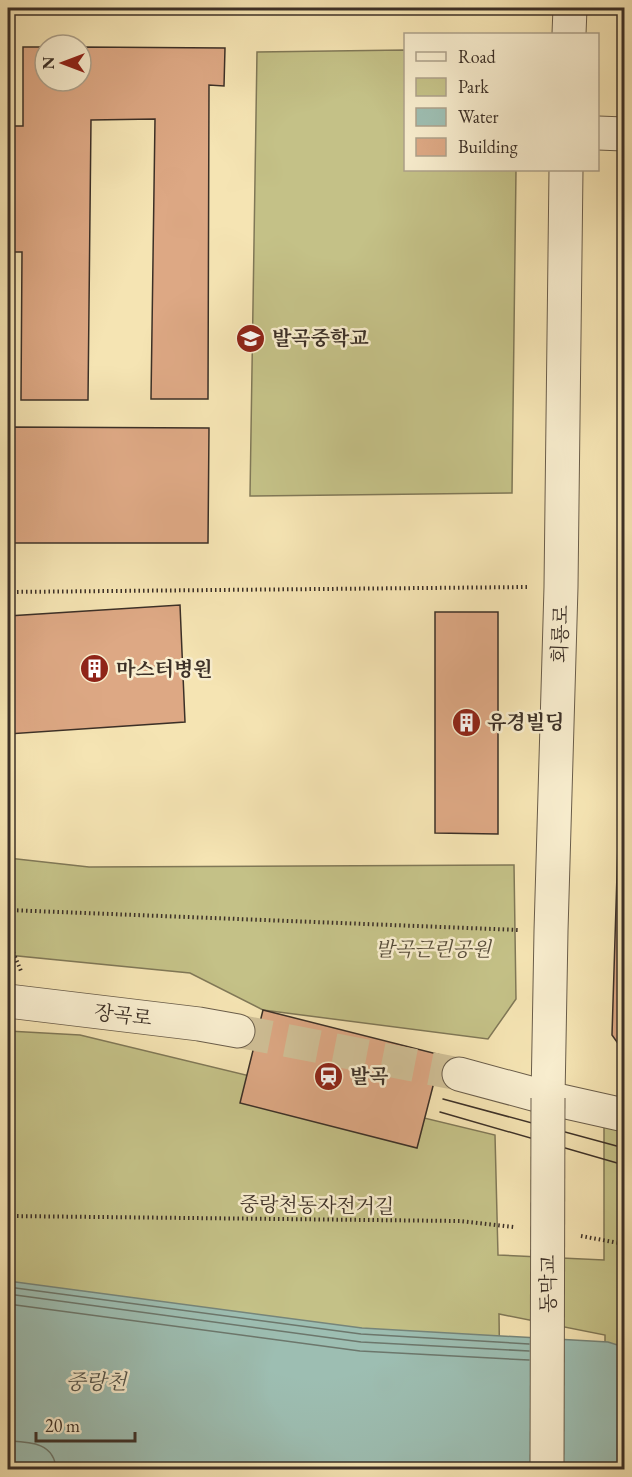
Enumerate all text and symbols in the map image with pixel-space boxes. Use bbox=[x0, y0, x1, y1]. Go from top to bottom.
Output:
north arrow bbox=[33, 33, 93, 93]
legend bbox=[404, 33, 599, 171]
text: Road bbox=[458, 45, 497, 68]
text: N bbox=[38, 56, 59, 69]
text: Park bbox=[458, 75, 489, 98]
text: Water bbox=[458, 105, 499, 128]
text: Building bbox=[458, 135, 518, 158]
school or university icon: 발곡중학교 bbox=[235, 322, 267, 354]
place label: 발곡중학교 bbox=[272, 325, 369, 351]
street label: 회룡로 bbox=[546, 605, 574, 663]
building icon: 마스터병원 bbox=[79, 653, 111, 685]
place label: 마스터병원 bbox=[116, 656, 213, 682]
building icon: 유경빌딩 bbox=[450, 706, 482, 738]
place label: 유경빌딩 bbox=[487, 709, 564, 735]
park label: 발곡근린공원 bbox=[375, 936, 493, 962]
street label: 장곡로 bbox=[93, 999, 153, 1031]
station icon: 발곡 bbox=[313, 1060, 345, 1092]
place label: 발곡 bbox=[350, 1063, 389, 1089]
street label: 중랑천동자전거길 bbox=[240, 1191, 394, 1219]
street label: 동막교 bbox=[535, 1254, 561, 1313]
water label: 중랑천 bbox=[66, 1368, 128, 1395]
scale bar bbox=[36, 1405, 135, 1443]
text: 20 m bbox=[45, 1414, 80, 1437]

